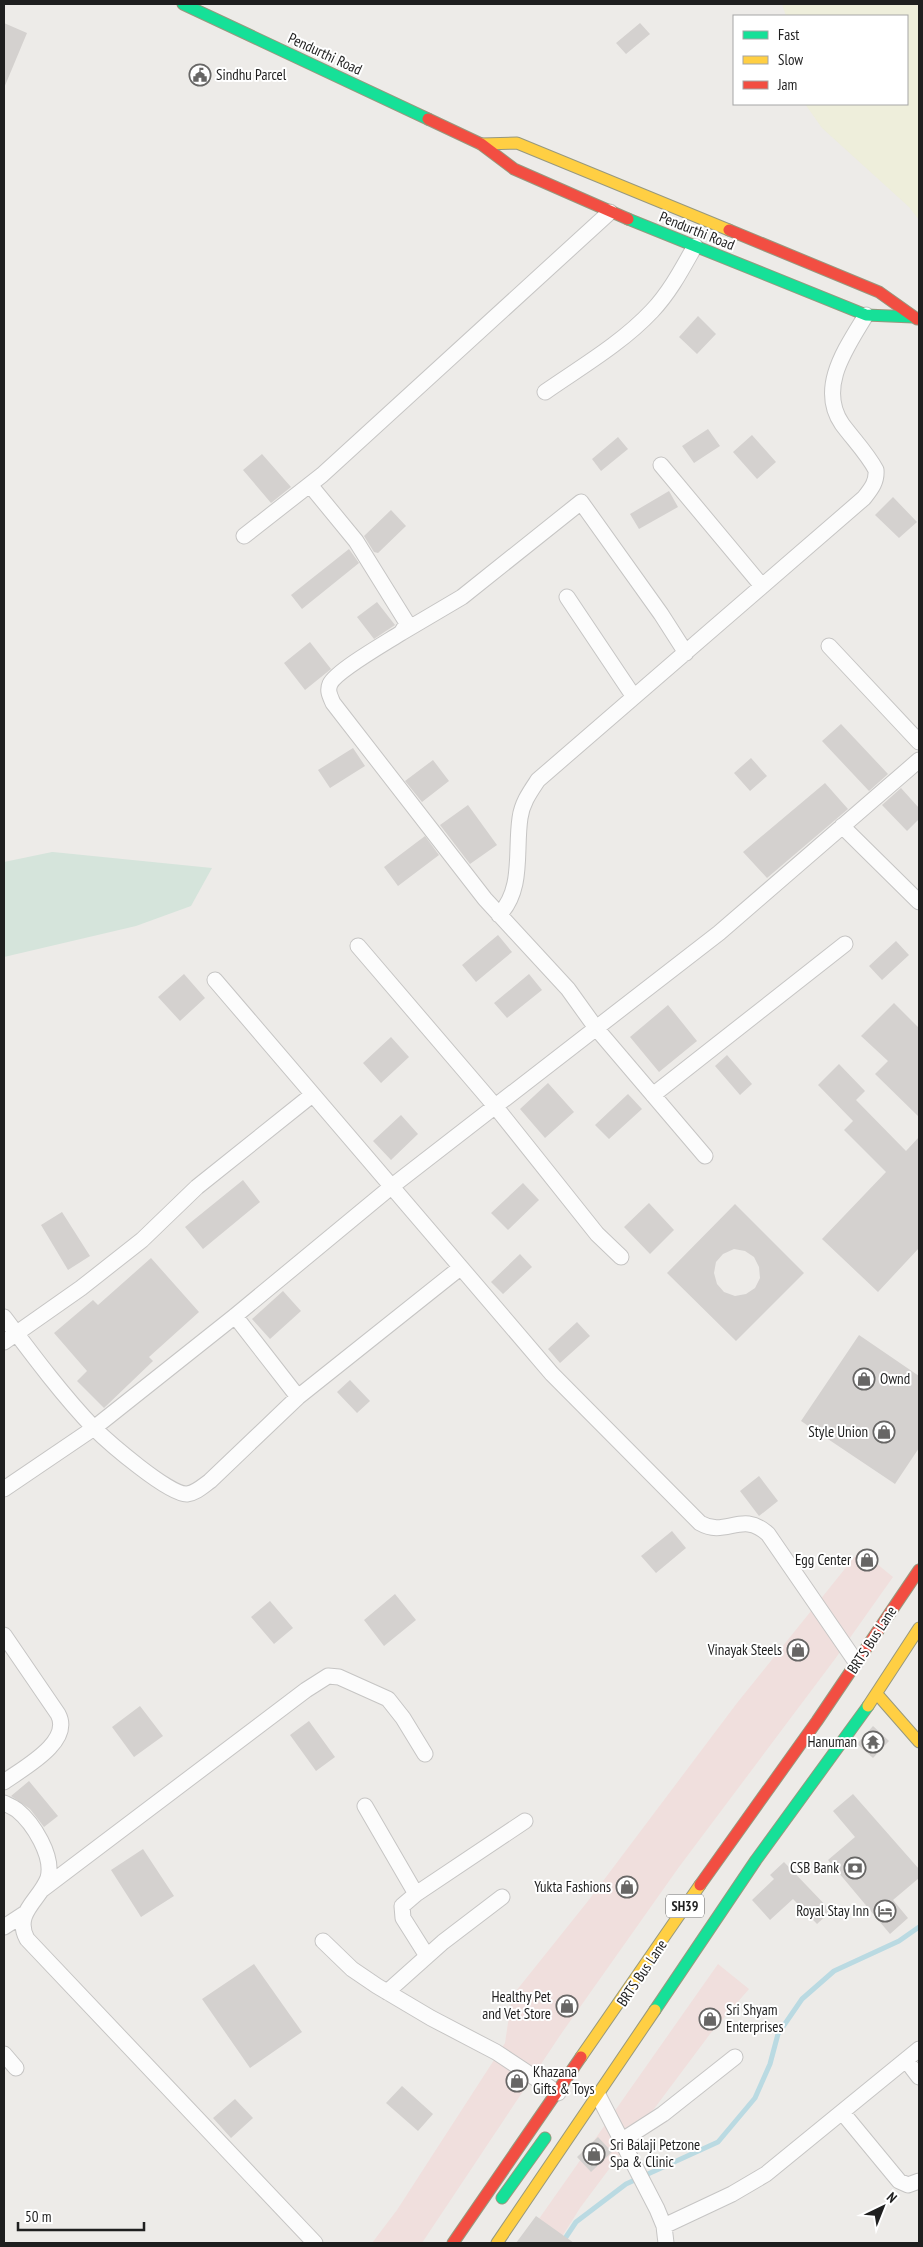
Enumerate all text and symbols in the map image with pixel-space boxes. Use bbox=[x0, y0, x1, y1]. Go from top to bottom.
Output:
legend bbox=[733, 15, 908, 105]
text: Fast bbox=[778, 25, 799, 44]
street label: Pendurthi Road bbox=[285, 28, 365, 79]
text: Slow bbox=[778, 50, 803, 69]
public building icon: Sindhu Parcel bbox=[188, 63, 212, 87]
place label: Sindhu Parcel bbox=[216, 65, 287, 84]
text: Jam bbox=[777, 75, 797, 94]
street label: Pendurthi Road bbox=[657, 207, 738, 254]
shop icon: Ownd bbox=[852, 1367, 876, 1391]
place label: Ownd bbox=[880, 1369, 910, 1388]
shop icon: Style Union bbox=[872, 1420, 896, 1444]
place label: Style Union bbox=[808, 1422, 868, 1441]
shop icon: Egg Center bbox=[855, 1548, 879, 1572]
place label: Egg Center bbox=[795, 1550, 852, 1569]
street label: BRTS Bus Lane bbox=[843, 1602, 900, 1677]
shop icon: Vinayak Steels bbox=[786, 1638, 810, 1662]
place label: Vinayak Steels bbox=[707, 1640, 782, 1659]
temple icon: Hanuman bbox=[861, 1730, 885, 1754]
place label: Hanuman bbox=[808, 1732, 857, 1751]
bank icon: CSB Bank bbox=[843, 1856, 867, 1880]
place label: CSB Bank bbox=[790, 1858, 839, 1877]
shop icon: Yukta Fashions bbox=[615, 1875, 639, 1899]
place label: Yukta Fashions bbox=[534, 1877, 611, 1896]
road number: SH39 bbox=[666, 1894, 704, 1918]
hotel icon: Royal Stay Inn bbox=[873, 1899, 897, 1923]
place label: Royal Stay Inn bbox=[796, 1901, 869, 1920]
street label: BRTS Bus Lane bbox=[612, 1936, 671, 2010]
place label: Healthy Pet and Vet Store bbox=[482, 1987, 551, 2023]
shop icon: Healthy Pet and Vet Store bbox=[555, 1994, 579, 2018]
place label: Sri Shyam Enterprises bbox=[726, 2000, 784, 2036]
shop icon: Sri Shyam Enterprises bbox=[698, 2007, 722, 2031]
place label: Khazana Gifts & Toys bbox=[533, 2062, 595, 2098]
shop icon: Khazana Gifts & Toys bbox=[505, 2069, 529, 2093]
place label: Sri Balaji Petzone Spa & Clinic bbox=[610, 2135, 700, 2171]
shop icon: Sri Balaji Petzone Spa & Clinic bbox=[582, 2142, 606, 2166]
north arrow bbox=[858, 2182, 908, 2232]
text: N bbox=[883, 2188, 901, 2207]
scale bar bbox=[18, 2200, 144, 2232]
text: 50 m bbox=[25, 2207, 51, 2226]

